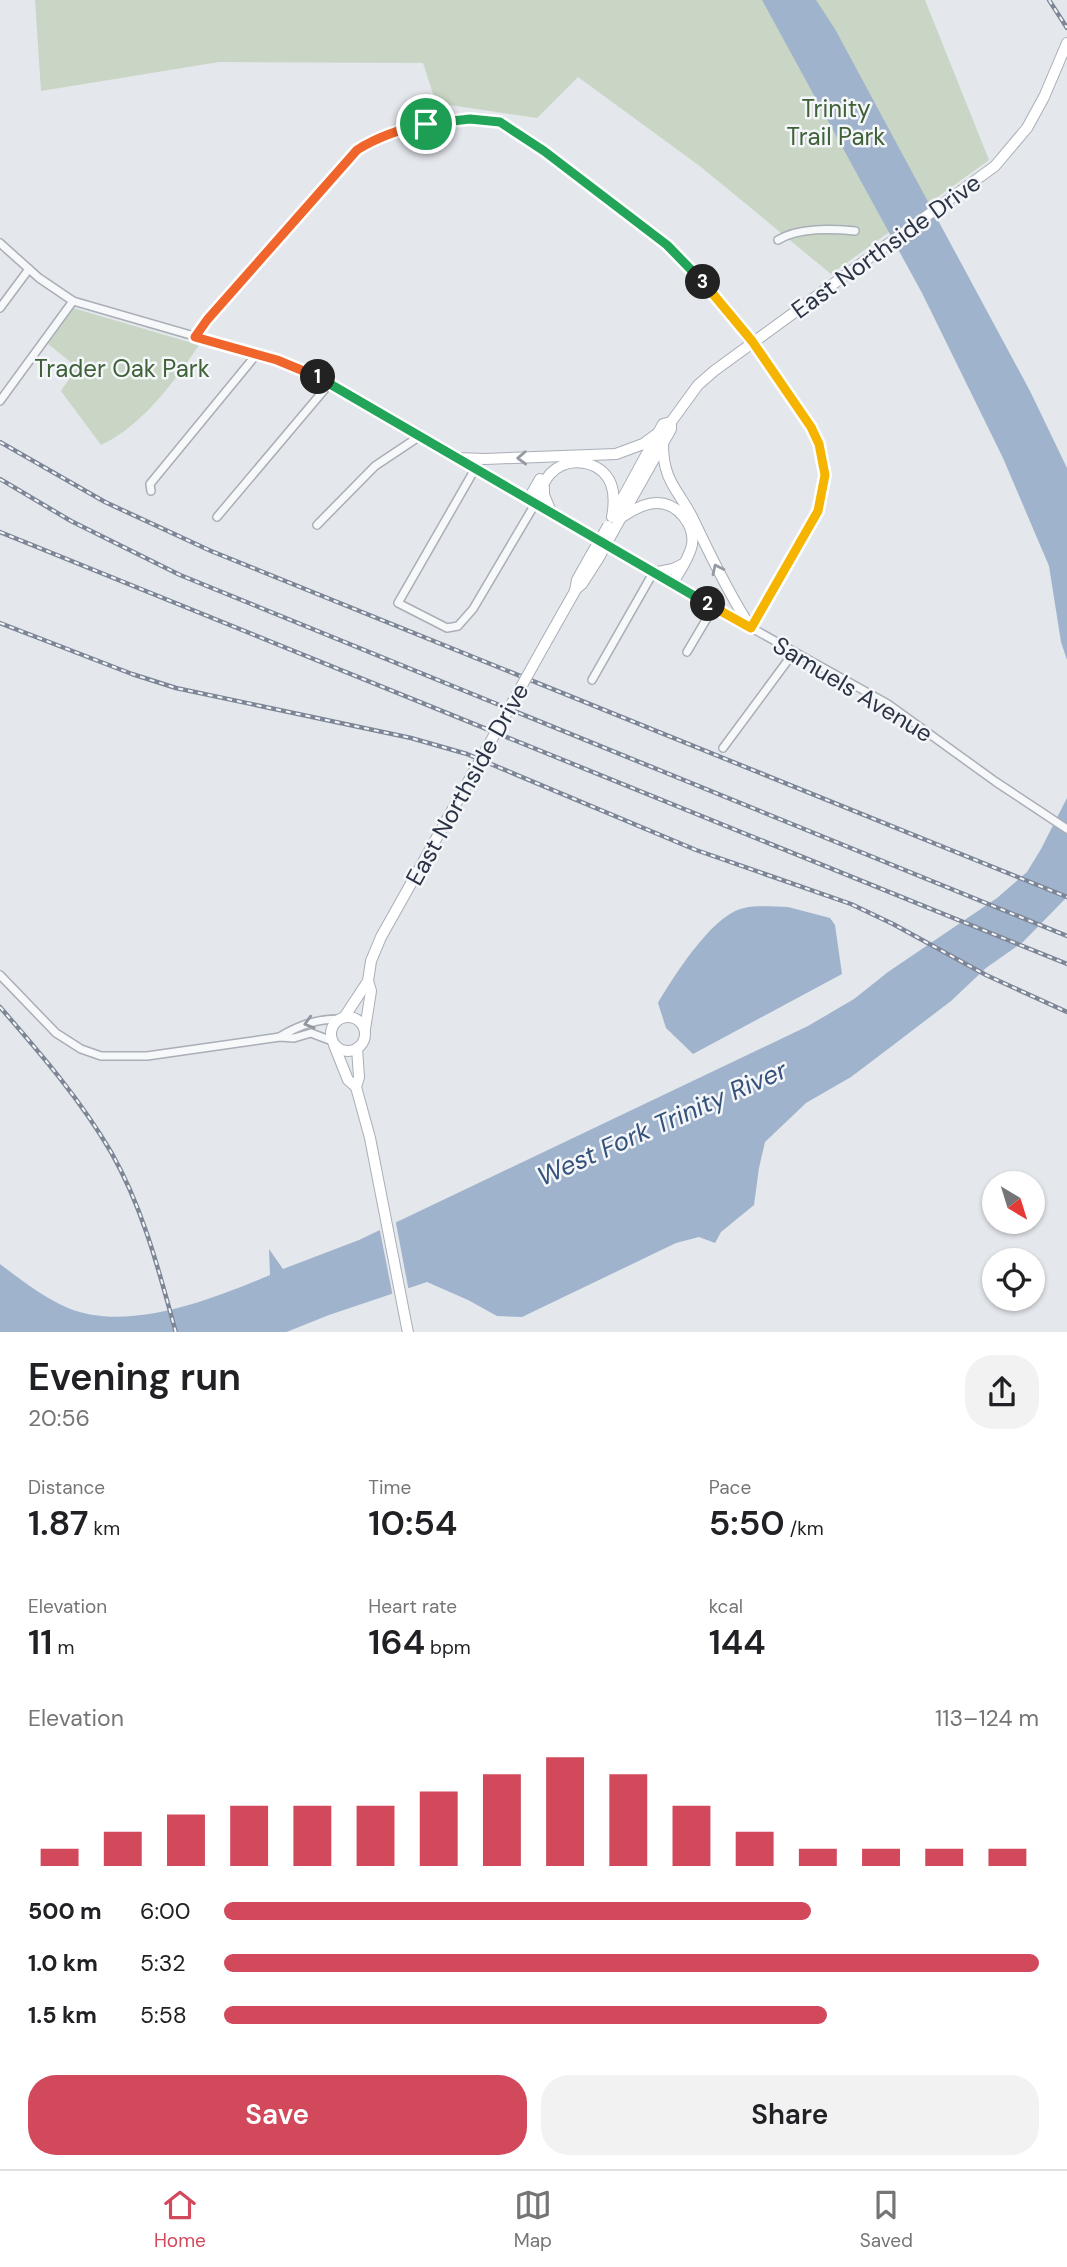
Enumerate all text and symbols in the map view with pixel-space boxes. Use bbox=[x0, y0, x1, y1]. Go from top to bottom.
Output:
park label: Trinity Trail Park bbox=[787, 93, 885, 152]
pin bbox=[396, 94, 456, 154]
icon: arrive bbox=[407, 105, 445, 143]
street label: East Northside Drive bbox=[785, 167, 987, 325]
pin: 3 bbox=[686, 264, 720, 300]
text: 3 bbox=[697, 269, 708, 294]
park label: Trader Oak Park bbox=[34, 353, 210, 384]
pin: 1 bbox=[300, 360, 336, 394]
text: 1 bbox=[314, 364, 321, 389]
one-way arrow bbox=[516, 451, 527, 466]
one-way arrow bbox=[711, 564, 725, 576]
pin: 2 bbox=[690, 586, 726, 622]
text: 2 bbox=[702, 591, 713, 616]
street label: Samuels Avenue bbox=[767, 629, 939, 749]
street label: East Northside Drive bbox=[399, 677, 535, 891]
one-way arrow bbox=[303, 1015, 315, 1030]
water label: West Fork Trinity River bbox=[532, 1052, 794, 1193]
north arrow bbox=[982, 1171, 1045, 1234]
map controls bbox=[982, 1171, 1045, 1311]
button: locate bbox=[982, 1248, 1045, 1311]
text: Evening run bbox=[28, 1352, 241, 1402]
button: share bbox=[965, 1355, 1039, 1429]
text: 20:56 bbox=[28, 1403, 90, 1433]
text: Distance bbox=[28, 1475, 105, 1500]
text: Time bbox=[368, 1475, 411, 1500]
text: Pace bbox=[709, 1475, 751, 1500]
text: 1.87 bbox=[28, 1500, 89, 1546]
text: 10:54 bbox=[368, 1500, 457, 1546]
text: 5:50 bbox=[709, 1500, 785, 1546]
text: km bbox=[89, 1516, 120, 1541]
text: /km bbox=[785, 1516, 824, 1541]
text: Elevation bbox=[28, 1594, 107, 1619]
text: Heart rate bbox=[368, 1594, 457, 1619]
text: kcal bbox=[709, 1594, 743, 1619]
text: 11 bbox=[28, 1619, 52, 1665]
text: 164 bbox=[368, 1619, 425, 1665]
text: 144 bbox=[709, 1619, 766, 1665]
text: m bbox=[52, 1635, 74, 1660]
text: bpm bbox=[425, 1635, 471, 1660]
text: Elevation bbox=[28, 1703, 124, 1733]
text: 113–124 m bbox=[935, 1703, 1039, 1733]
text: 500 m bbox=[28, 1896, 102, 1926]
text: 6:00 bbox=[140, 1896, 191, 1926]
text: 1.0 km bbox=[28, 1948, 98, 1978]
text: 5:32 bbox=[140, 1948, 186, 1978]
text: 1.5 km bbox=[28, 2000, 97, 2030]
text: 5:58 bbox=[140, 2000, 187, 2030]
button: Save bbox=[28, 2075, 527, 2155]
button: Share bbox=[541, 2075, 1039, 2155]
tab: Home bbox=[154, 2186, 206, 2253]
tab: Map bbox=[514, 2186, 552, 2253]
tab: Saved bbox=[860, 2186, 913, 2253]

